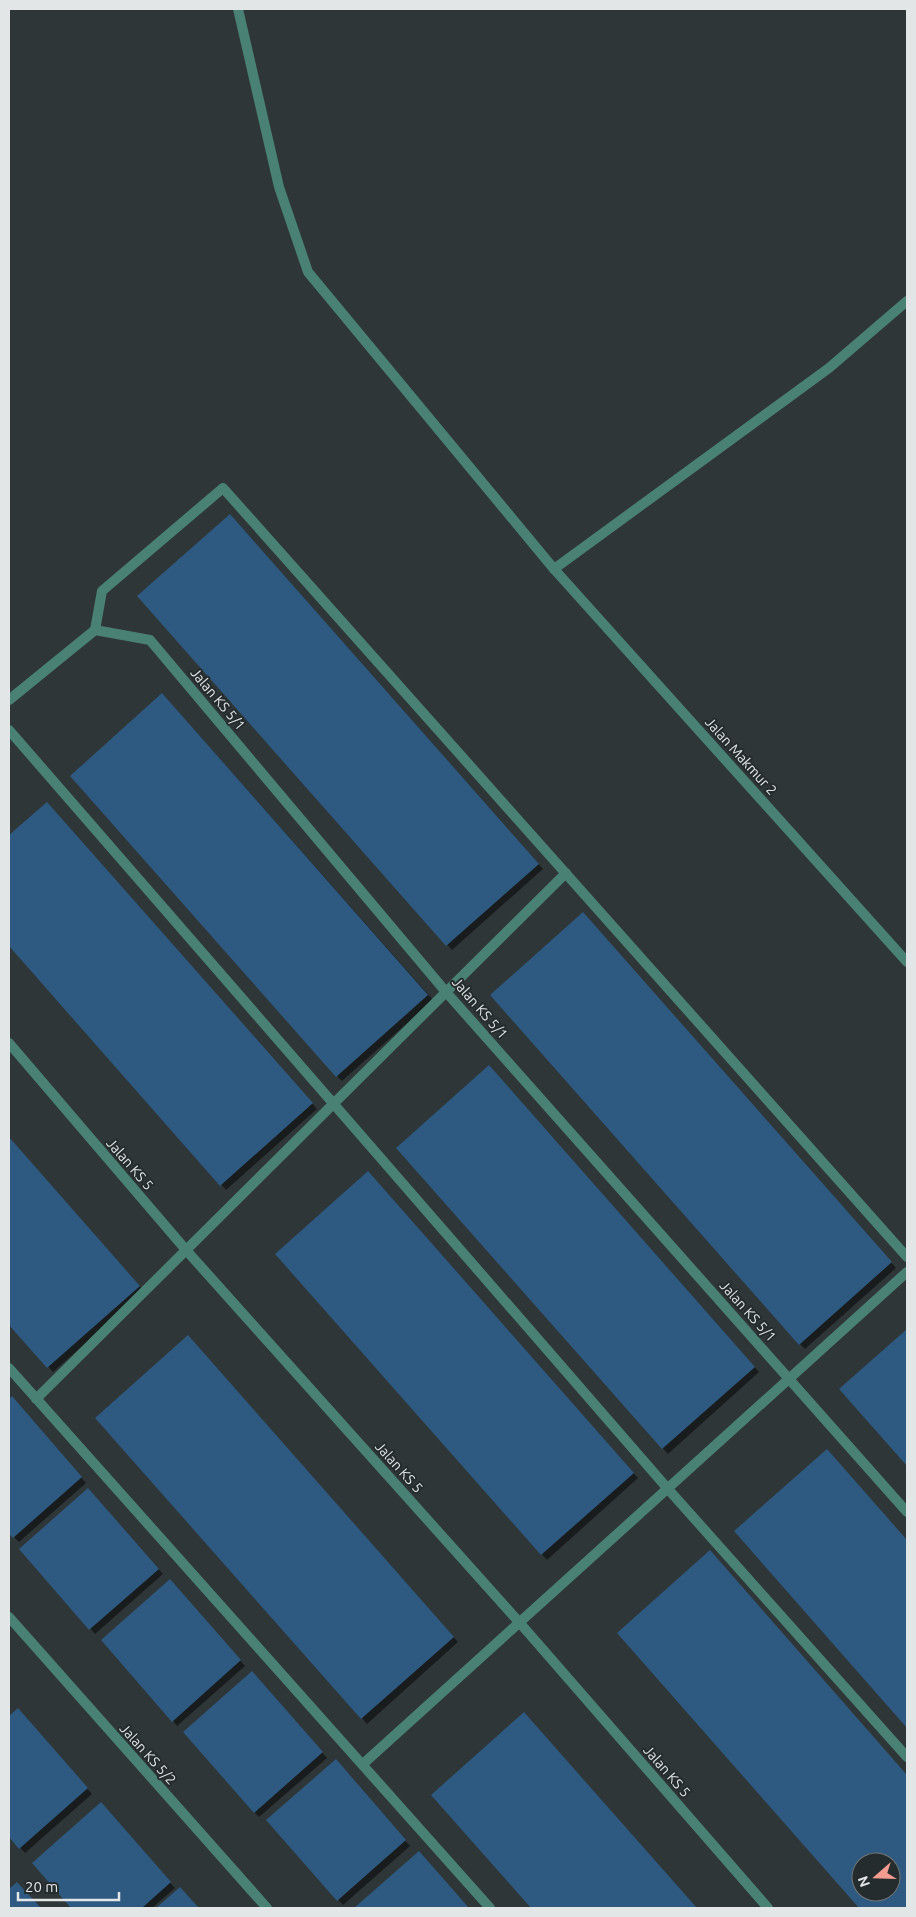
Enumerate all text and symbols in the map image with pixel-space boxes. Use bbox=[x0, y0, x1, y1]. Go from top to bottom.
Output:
street label: Jalan KS 5/1 bbox=[187, 665, 249, 733]
street label: Jalan Makmur 2 bbox=[702, 714, 780, 798]
street label: Jalan KS 5/1 bbox=[449, 974, 511, 1042]
street label: Jalan KS 5 bbox=[103, 1135, 157, 1193]
street label: Jalan KS 5/1 bbox=[717, 1277, 779, 1345]
street label: Jalan KS 5 bbox=[372, 1438, 426, 1496]
street label: Jalan KS 5/2 bbox=[117, 1720, 179, 1788]
street label: Jalan KS 5 bbox=[640, 1742, 694, 1800]
north arrow bbox=[851, 1852, 901, 1902]
scale bar bbox=[18, 1870, 119, 1902]
text: N bbox=[854, 1874, 873, 1889]
text: 20 m bbox=[25, 1878, 58, 1895]

